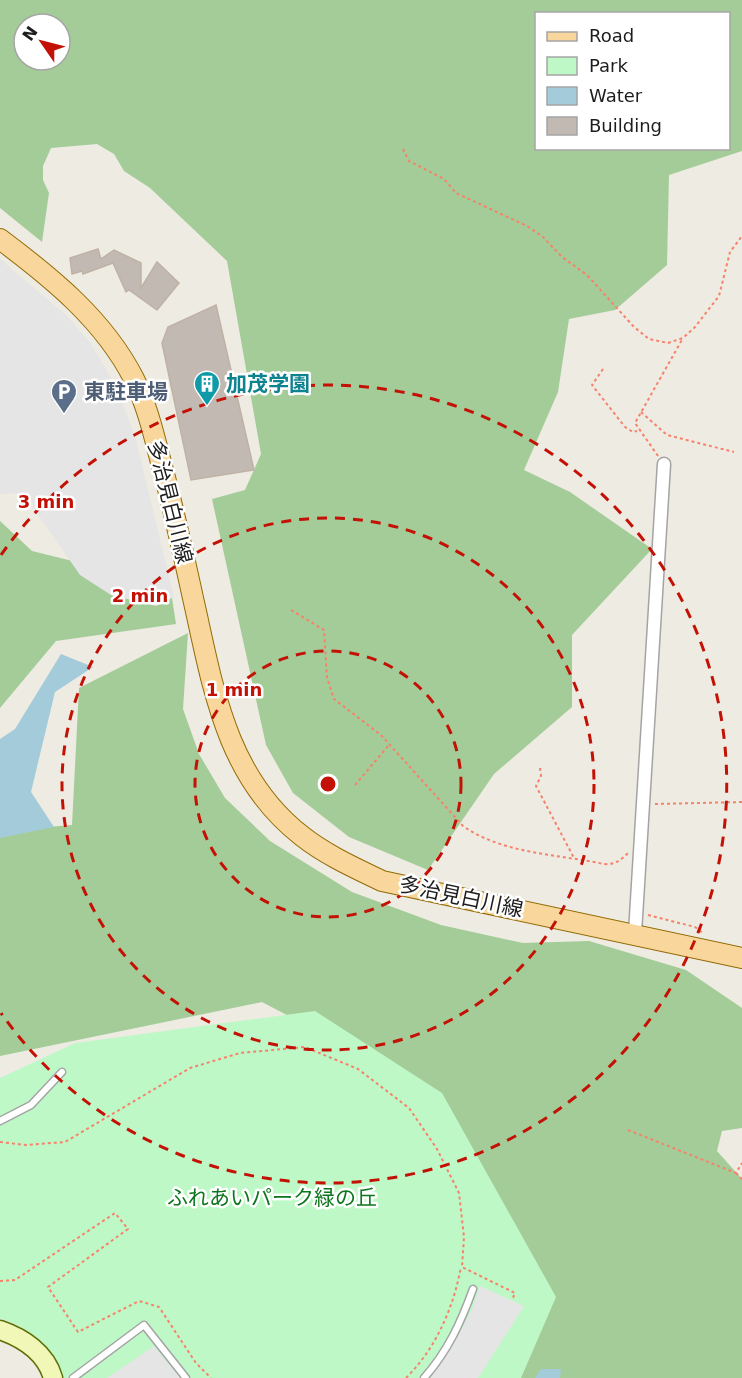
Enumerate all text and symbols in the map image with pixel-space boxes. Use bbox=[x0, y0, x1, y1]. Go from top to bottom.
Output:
north arrow bbox=[12, 12, 72, 72]
legend bbox=[535, 12, 730, 150]
text: N bbox=[19, 23, 42, 45]
text: Road bbox=[589, 25, 634, 46]
text: Park bbox=[589, 55, 628, 76]
text: Water bbox=[589, 85, 643, 106]
text: Building bbox=[589, 115, 662, 136]
building icon: 加茂学園 bbox=[192, 369, 222, 407]
place label: 加茂学園 bbox=[226, 372, 310, 396]
parking icon: 東駐車場 bbox=[49, 377, 79, 415]
place label: 東駐車場 bbox=[84, 380, 168, 404]
street label: 多治見白川線 bbox=[143, 438, 197, 566]
text: 3 min bbox=[18, 491, 74, 512]
text: 2 min bbox=[112, 585, 168, 606]
text: 1 min bbox=[206, 679, 262, 700]
centre of rings bbox=[318, 774, 338, 794]
street label: 多治見白川線 bbox=[397, 872, 525, 922]
park label: ふれあいパーク緑の丘 bbox=[167, 1186, 377, 1210]

